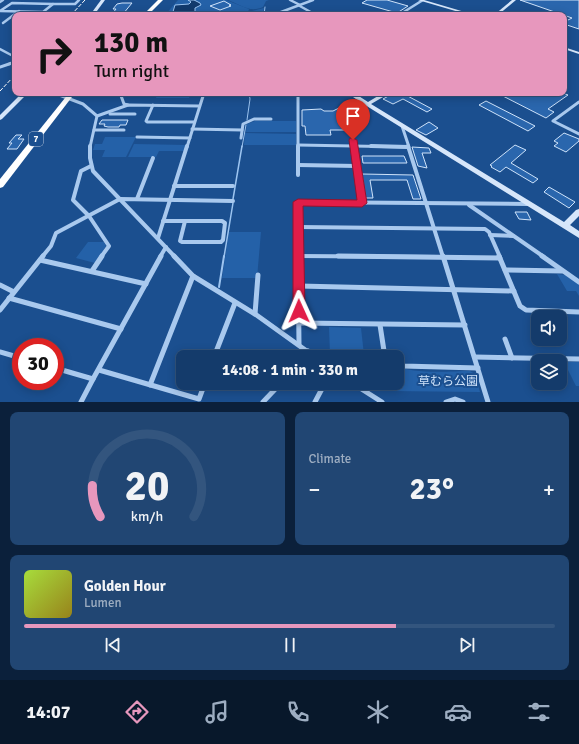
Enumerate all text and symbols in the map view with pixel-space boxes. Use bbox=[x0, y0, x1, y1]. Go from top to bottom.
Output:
text: 130 m bbox=[94, 26, 168, 60]
icon: right bbox=[28, 28, 80, 80]
text: Turn right bbox=[94, 60, 169, 82]
pin bbox=[336, 99, 370, 140]
icon: arrive bbox=[342, 105, 364, 127]
road number: 7 bbox=[29, 132, 43, 146]
position arrow bbox=[278, 290, 320, 332]
map controls bbox=[531, 310, 567, 390]
button: sound bbox=[531, 310, 567, 346]
speed limit sign: 30 bbox=[12, 338, 64, 390]
button: layers bbox=[531, 354, 567, 390]
text: 14:08 · 1 min · 330 m bbox=[222, 361, 358, 379]
park label: 草むら公園 bbox=[418, 374, 478, 389]
text: Climate bbox=[309, 451, 351, 467]
text: 20 bbox=[125, 460, 170, 511]
text: 23° bbox=[410, 471, 454, 508]
text: − bbox=[309, 476, 320, 503]
text: + bbox=[543, 476, 555, 503]
text: km/h bbox=[131, 507, 163, 524]
text: Golden Hour bbox=[84, 577, 166, 595]
text: Lumen bbox=[84, 595, 122, 611]
icon: previous bbox=[102, 634, 124, 656]
icon: pause bbox=[279, 634, 301, 656]
icon: next bbox=[456, 634, 478, 656]
icon: directions bbox=[123, 698, 151, 726]
icon: music bbox=[203, 698, 231, 726]
icon: phone bbox=[284, 698, 312, 726]
icon: climate bbox=[364, 698, 392, 726]
icon: car bbox=[444, 698, 472, 726]
icon: filters bbox=[525, 698, 553, 726]
text: 14:07 bbox=[26, 701, 70, 723]

